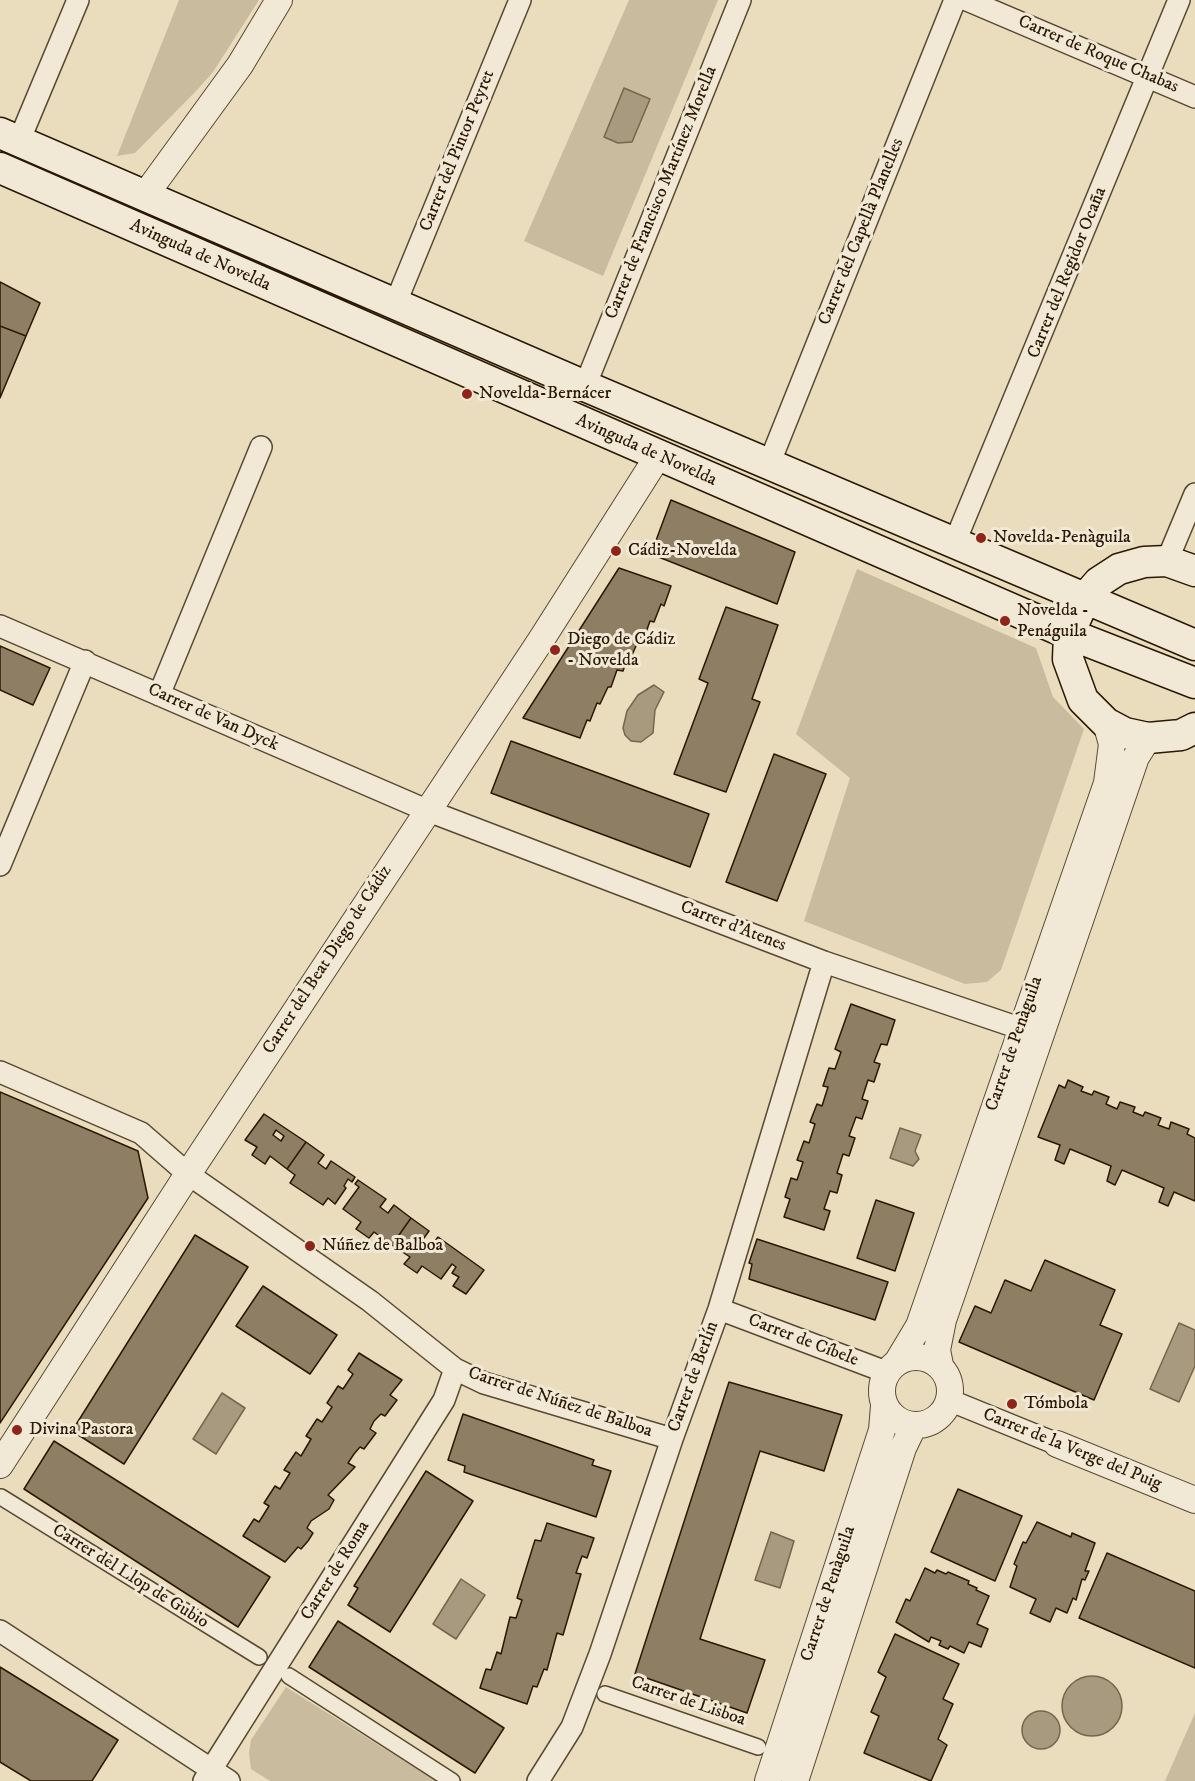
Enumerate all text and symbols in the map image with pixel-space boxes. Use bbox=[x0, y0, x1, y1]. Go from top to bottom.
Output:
street label: Carrer de Roque Chabas bbox=[1015, 11, 1181, 99]
street label: Carrer de Francisco Martínez Morella bbox=[601, 63, 723, 323]
street label: Carrer del Pintor Peyret bbox=[416, 67, 500, 235]
street label: Carrer del Capellà Planelles bbox=[815, 135, 909, 329]
street label: Carrer del Regidor Ocaña bbox=[1024, 184, 1112, 362]
street label: Avinguda de Novelda bbox=[126, 215, 274, 297]
place label: Novelda-Bernácer bbox=[479, 383, 611, 405]
marker: Novelda-Bernácer bbox=[460, 387, 474, 401]
street label: Avinguda de Novelda bbox=[572, 410, 720, 492]
place label: Novelda-Penàguila bbox=[993, 527, 1131, 549]
marker: Novelda-Penàguila bbox=[974, 531, 988, 545]
place label: Cádiz-Novelda bbox=[628, 540, 737, 562]
marker: Cádiz-Novelda bbox=[609, 544, 623, 558]
place label: Novelda - Penáguila bbox=[1017, 600, 1089, 642]
marker: Novelda - Penáguila bbox=[998, 614, 1012, 628]
place label: Diego de Cádiz - Novelda bbox=[567, 629, 675, 672]
marker: Diego de Cádiz - Novelda bbox=[548, 643, 562, 657]
street label: Carrer de Van Dyck bbox=[144, 679, 282, 757]
street label: Carrer del Beat Diego de Cádiz bbox=[259, 861, 397, 1059]
street label: Carrer d'Atenes bbox=[677, 897, 789, 957]
street label: Carrer de Penàguila bbox=[982, 974, 1048, 1114]
place label: Núñez de Balboa bbox=[322, 1235, 443, 1257]
marker: Núñez de Balboa bbox=[303, 1239, 317, 1253]
street label: Carrer de Cíbele bbox=[745, 1310, 861, 1372]
street label: Carrer de Berlín bbox=[664, 1319, 724, 1435]
street label: Carrer de Núñez de Balboa bbox=[465, 1363, 655, 1443]
place label: Tómbola bbox=[1024, 1393, 1088, 1415]
marker: Tómbola bbox=[1005, 1397, 1019, 1411]
street label: Carrer de la Verge del Puig bbox=[979, 1404, 1165, 1496]
place label: Divina Pastora bbox=[29, 1419, 133, 1441]
marker: Divina Pastora bbox=[10, 1423, 24, 1437]
street label: Carrer de Roma bbox=[297, 1517, 375, 1625]
street label: Carrer del Llop de Gubio bbox=[48, 1520, 212, 1634]
street label: Carrer de Penàguila bbox=[797, 1524, 861, 1664]
street label: Carrer de Lisboa bbox=[628, 1672, 748, 1732]

